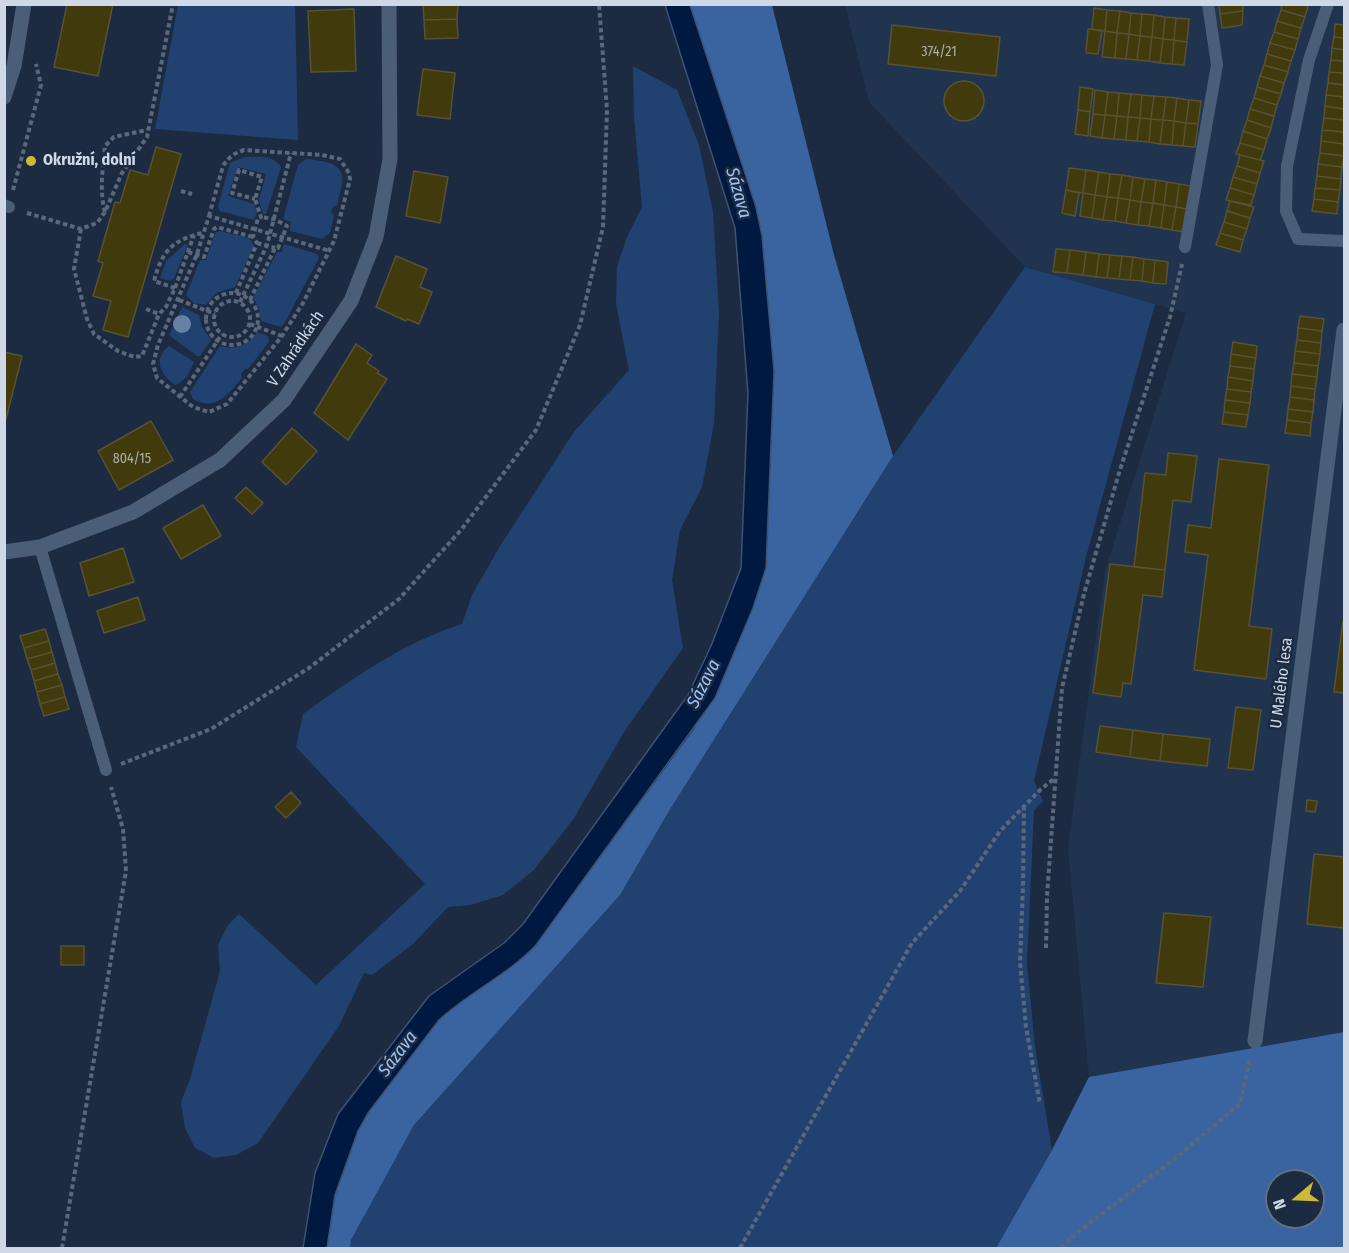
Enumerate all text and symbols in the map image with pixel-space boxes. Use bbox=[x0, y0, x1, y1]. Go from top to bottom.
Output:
house number: 374/21 bbox=[921, 44, 957, 60]
place label: Okružní, dolní bbox=[43, 151, 136, 171]
marker: Okružní, dolní bbox=[24, 154, 38, 168]
water label: Sázava bbox=[721, 165, 755, 221]
street label: V Zahrádkách bbox=[264, 307, 328, 391]
house number: 804/15 bbox=[113, 451, 151, 467]
street label: U Malého lesa bbox=[1267, 636, 1297, 730]
water label: Sázava bbox=[683, 656, 725, 712]
water label: Sázava bbox=[374, 1027, 422, 1081]
north arrow bbox=[1265, 1169, 1325, 1229]
text: N bbox=[1269, 1197, 1290, 1212]

